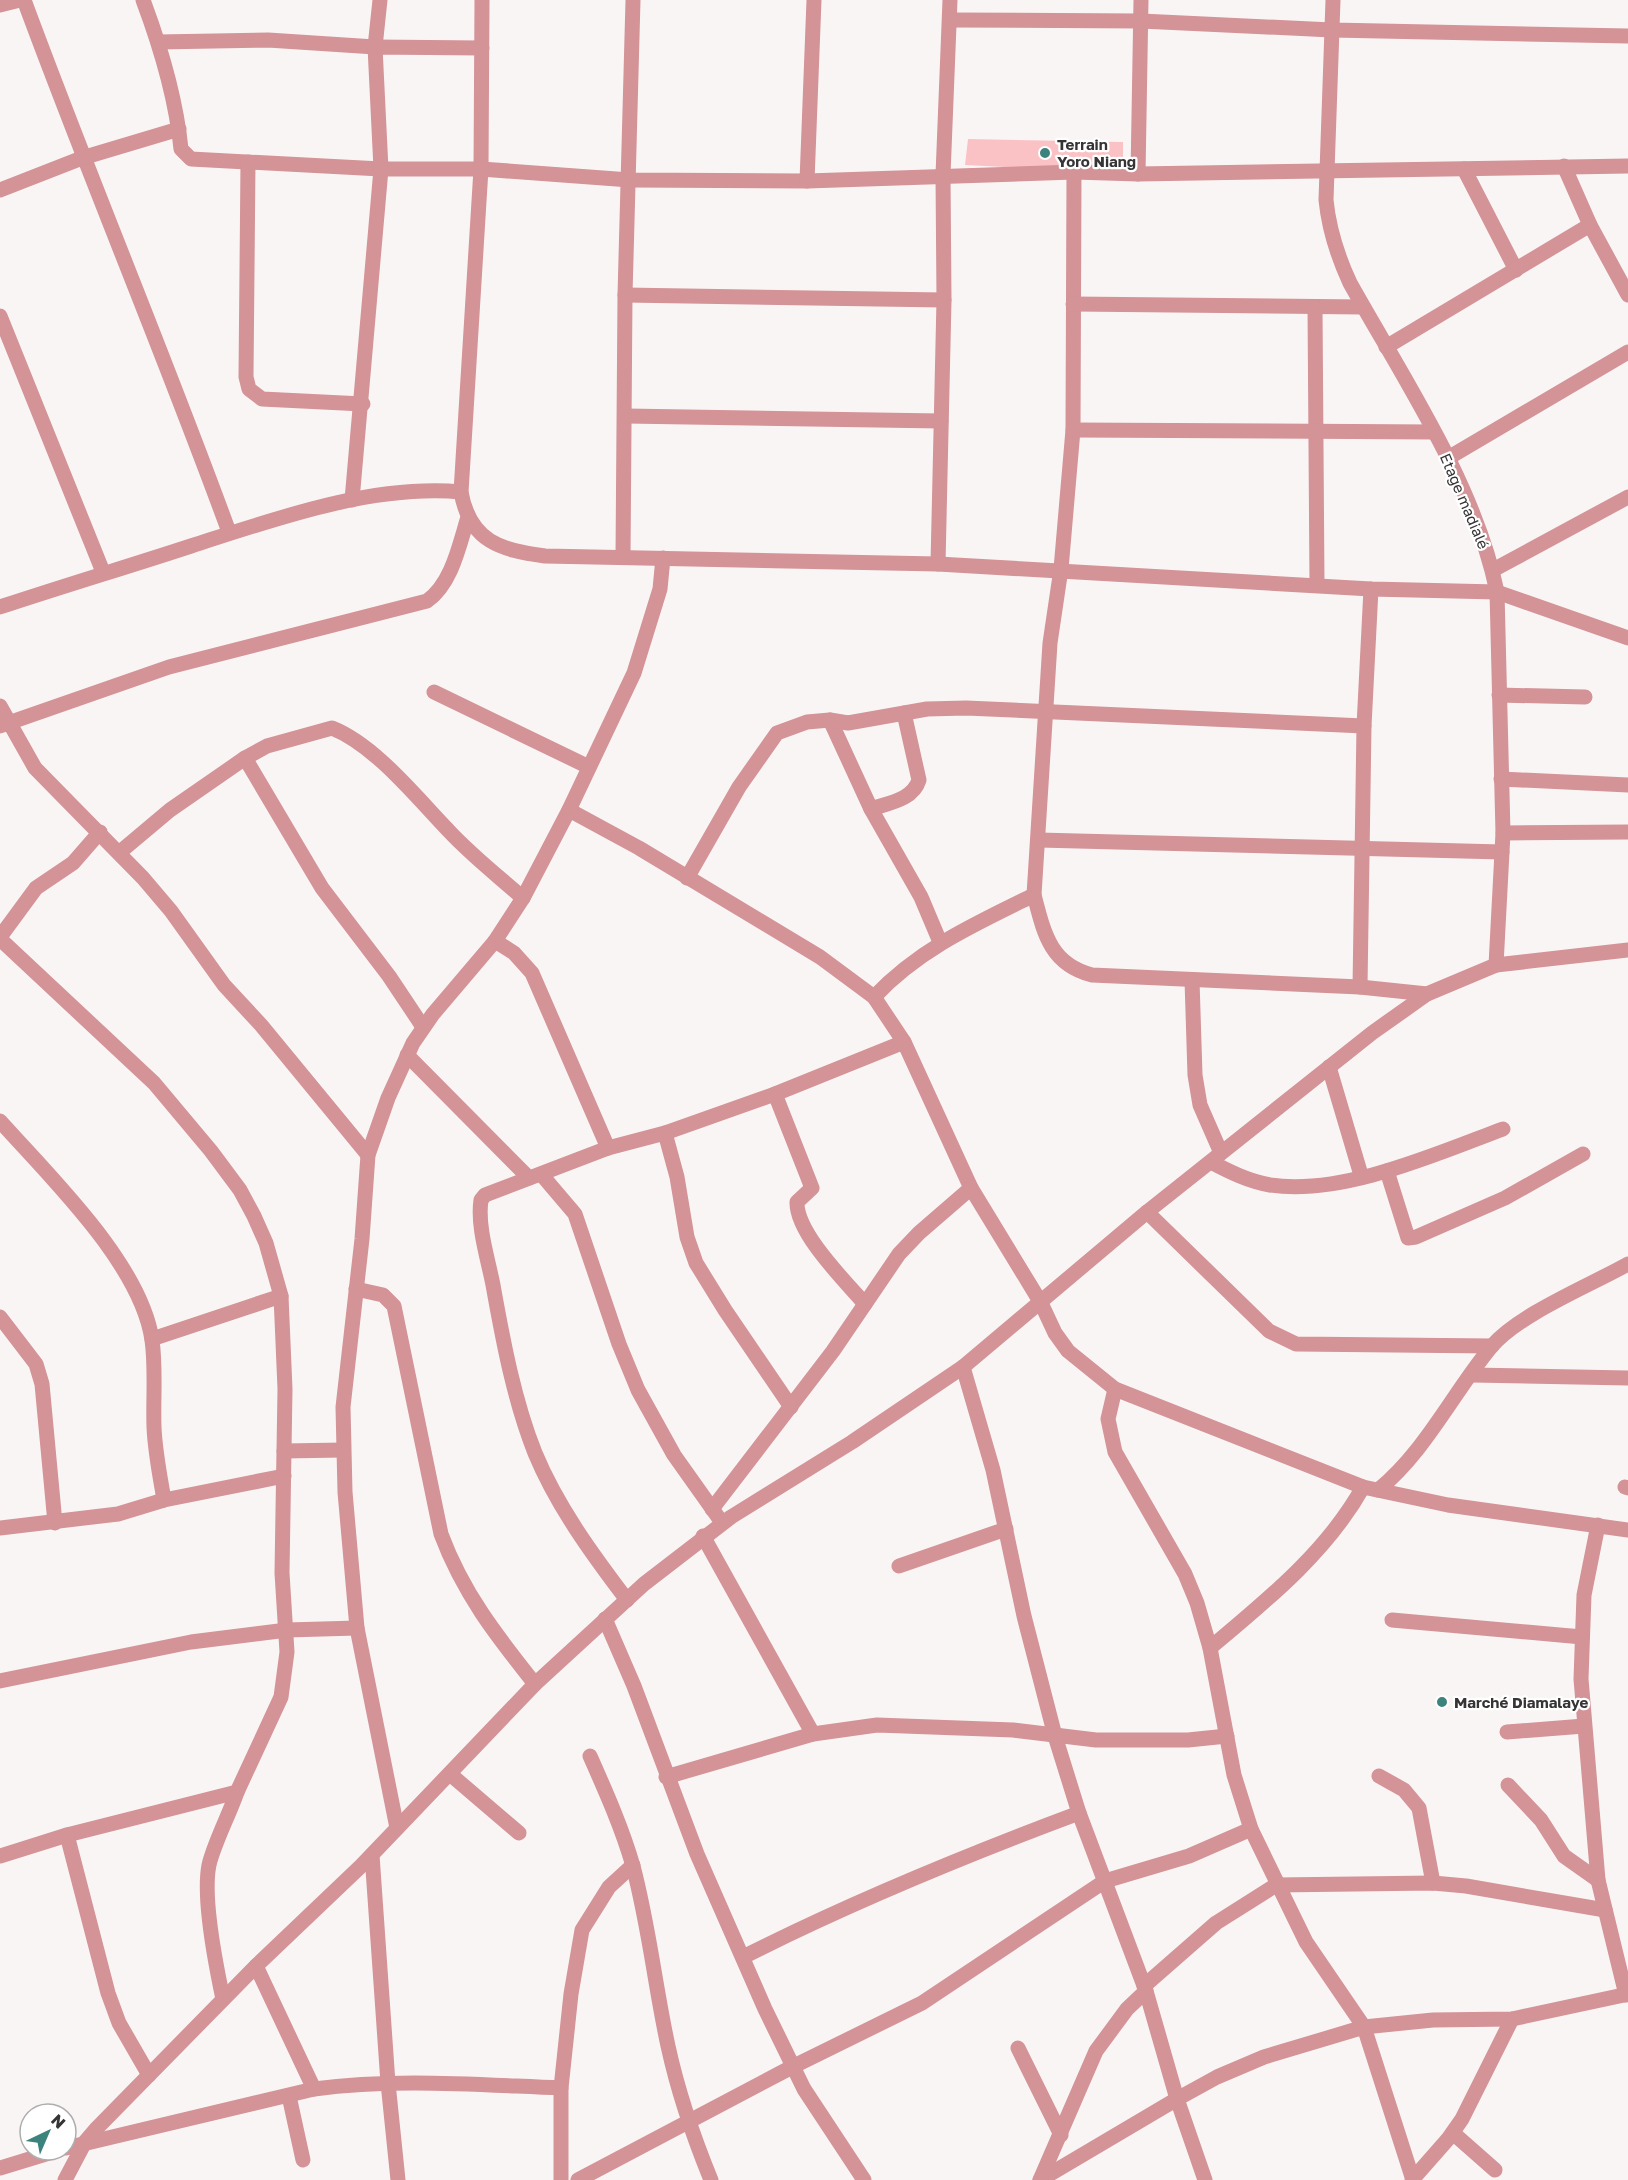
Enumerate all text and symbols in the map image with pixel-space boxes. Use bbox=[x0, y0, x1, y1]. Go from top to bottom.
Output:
place label: Terrain Yoro Niang bbox=[1057, 135, 1136, 170]
marker: Terrain Yoro Niang bbox=[1038, 146, 1052, 160]
street label: Etage madialé bbox=[1437, 450, 1493, 552]
place label: Marché Diamalaye bbox=[1454, 1693, 1589, 1711]
marker: Marché Diamalaye bbox=[1435, 1695, 1449, 1709]
north arrow bbox=[18, 2102, 78, 2162]
text: N bbox=[47, 2110, 70, 2133]

